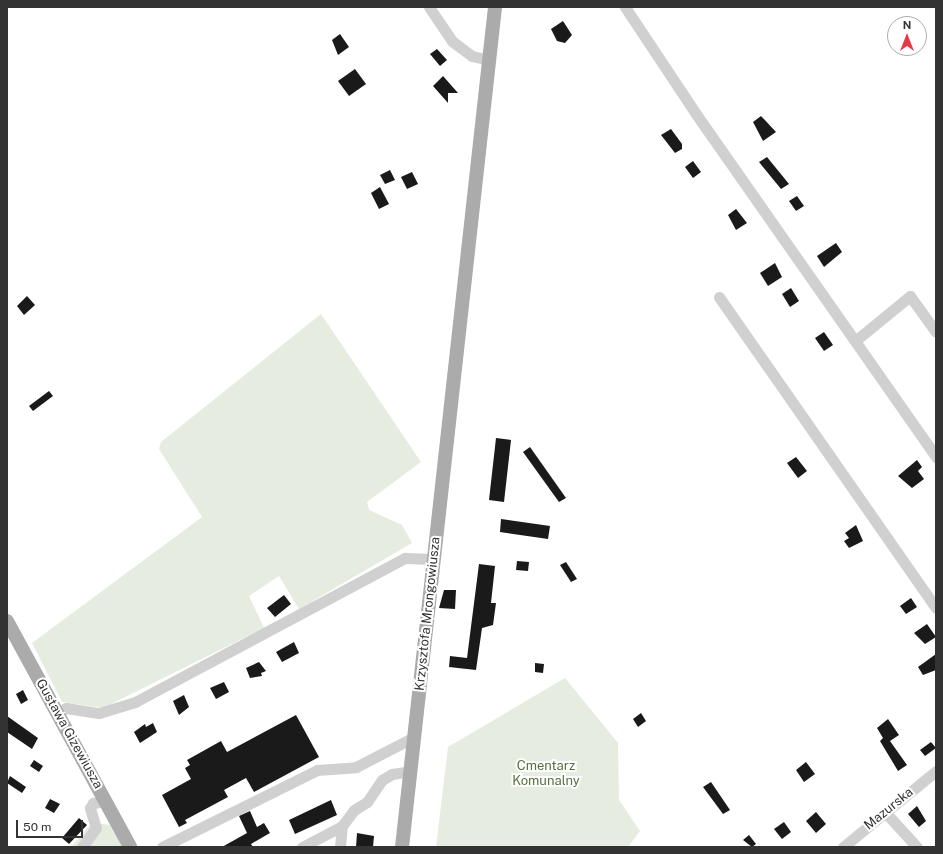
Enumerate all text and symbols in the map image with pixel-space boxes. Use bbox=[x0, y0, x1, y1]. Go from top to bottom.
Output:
north arrow bbox=[887, 16, 927, 56]
text: N bbox=[903, 19, 911, 31]
street label: Krzysztofa Mrongowiusza bbox=[412, 536, 444, 692]
street label: Gustawa Gizewiusza bbox=[32, 676, 106, 792]
park label: Cmentarz Komunalny bbox=[512, 759, 580, 790]
street label: Mazurska bbox=[861, 785, 917, 833]
scale bar bbox=[18, 812, 85, 838]
text: 50 m bbox=[23, 820, 51, 834]

